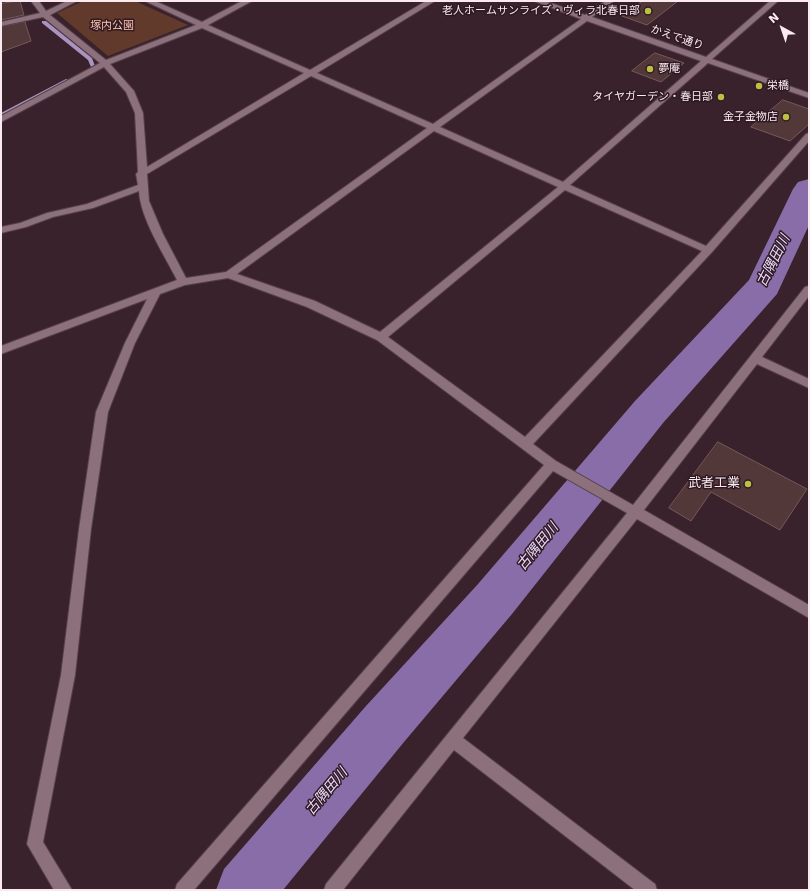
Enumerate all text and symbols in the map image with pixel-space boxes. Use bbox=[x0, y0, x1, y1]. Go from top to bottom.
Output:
place label: 老人ホームサンライズ・ヴィラ北春日部 bbox=[442, 4, 640, 18]
marker: 老人ホームサンライズ・ヴィラ北春日部 bbox=[643, 6, 653, 16]
north arrow bbox=[762, 8, 802, 48]
text: N bbox=[766, 10, 782, 26]
park label: 塚内公園 bbox=[90, 19, 134, 33]
street label: かえで通り bbox=[649, 23, 705, 53]
place label: 夢庵 bbox=[658, 62, 680, 76]
marker: 夢庵 bbox=[645, 64, 655, 74]
place label: 栄橋 bbox=[767, 79, 789, 93]
marker: 栄橋 bbox=[754, 81, 764, 91]
place label: タイヤガーデン・春日部 bbox=[592, 90, 713, 104]
marker: タイヤガーデン・春日部 bbox=[716, 92, 726, 102]
place label: 金子金物店 bbox=[723, 110, 778, 124]
marker: 金子金物店 bbox=[781, 112, 791, 122]
water label: 古隅田川 bbox=[754, 232, 794, 290]
place label: 武者工業 bbox=[688, 476, 740, 492]
marker: 武者工業 bbox=[743, 479, 753, 489]
water label: 古隅田川 bbox=[514, 520, 562, 574]
water label: 古隅田川 bbox=[303, 765, 351, 819]

